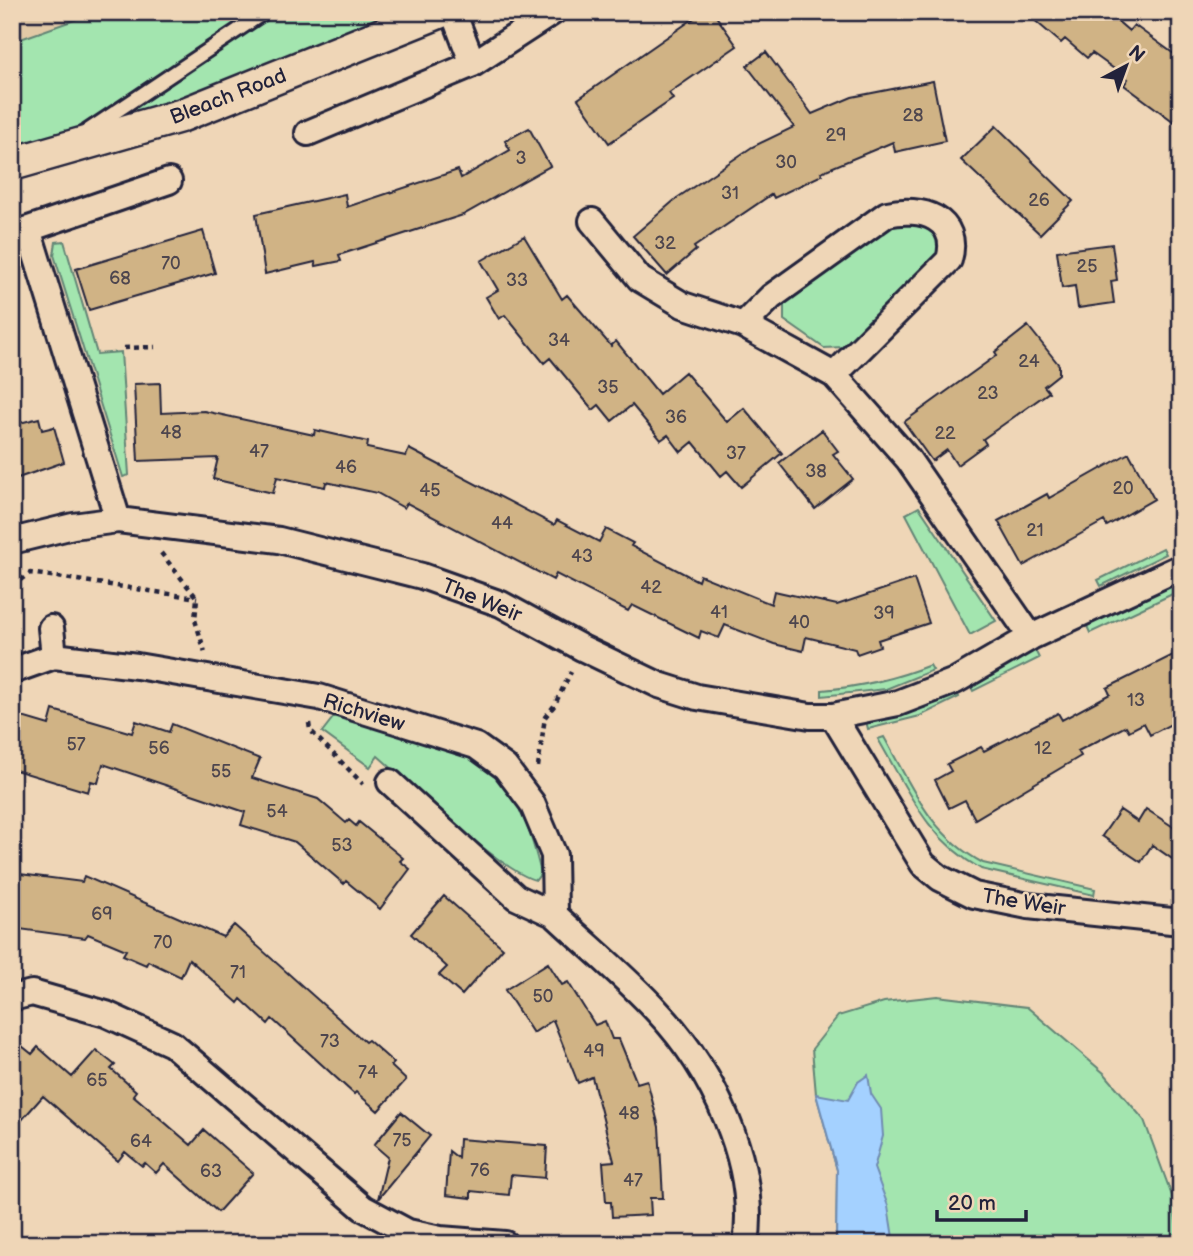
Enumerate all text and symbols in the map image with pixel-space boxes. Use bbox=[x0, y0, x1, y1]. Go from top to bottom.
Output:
north arrow bbox=[1092, 32, 1162, 102]
text: N bbox=[1123, 41, 1149, 68]
street label: Bleach Road bbox=[167, 63, 290, 130]
house number: 28 bbox=[902, 105, 924, 126]
house number: 29 bbox=[825, 125, 847, 146]
house number: 3 bbox=[515, 148, 527, 169]
house number: 30 bbox=[775, 152, 797, 173]
house number: 31 bbox=[721, 183, 739, 204]
house number: 26 bbox=[1028, 190, 1050, 211]
house number: 32 bbox=[654, 233, 676, 254]
house number: 70 bbox=[161, 253, 181, 274]
house number: 25 bbox=[1077, 256, 1097, 277]
house number: 68 bbox=[109, 268, 131, 289]
house number: 33 bbox=[506, 270, 528, 291]
house number: 34 bbox=[548, 330, 570, 351]
house number: 24 bbox=[1018, 351, 1040, 372]
house number: 35 bbox=[597, 377, 619, 398]
house number: 23 bbox=[977, 383, 999, 404]
house number: 36 bbox=[665, 407, 687, 428]
house number: 48 bbox=[160, 422, 182, 443]
house number: 22 bbox=[934, 423, 956, 444]
house number: 47 bbox=[249, 441, 269, 462]
house number: 37 bbox=[726, 443, 746, 464]
house number: 46 bbox=[335, 457, 357, 478]
house number: 38 bbox=[805, 461, 827, 482]
house number: 20 bbox=[1112, 478, 1134, 499]
house number: 45 bbox=[419, 480, 441, 501]
house number: 44 bbox=[491, 513, 513, 534]
house number: 21 bbox=[1026, 520, 1044, 541]
house number: 43 bbox=[571, 546, 593, 567]
street label: The Weir bbox=[438, 573, 526, 628]
house number: 42 bbox=[640, 577, 662, 598]
house number: 41 bbox=[710, 602, 728, 623]
house number: 39 bbox=[873, 603, 895, 624]
house number: 40 bbox=[788, 612, 810, 633]
street label: Richview bbox=[320, 688, 408, 737]
house number: 13 bbox=[1127, 690, 1145, 711]
house number: 57 bbox=[66, 734, 86, 755]
house number: 56 bbox=[148, 738, 170, 759]
house number: 12 bbox=[1034, 738, 1052, 759]
house number: 55 bbox=[211, 761, 231, 782]
house number: 54 bbox=[266, 801, 288, 822]
house number: 53 bbox=[331, 835, 353, 856]
street label: The Weir bbox=[981, 884, 1068, 921]
house number: 69 bbox=[91, 904, 113, 925]
house number: 70 bbox=[153, 932, 173, 953]
house number: 71 bbox=[230, 962, 246, 983]
house number: 50 bbox=[533, 986, 553, 1007]
house number: 73 bbox=[320, 1031, 340, 1052]
house number: 49 bbox=[583, 1041, 605, 1062]
house number: 74 bbox=[358, 1062, 378, 1083]
house number: 65 bbox=[86, 1070, 108, 1091]
house number: 48 bbox=[618, 1103, 640, 1124]
house number: 75 bbox=[392, 1130, 412, 1151]
house number: 64 bbox=[130, 1131, 152, 1152]
house number: 76 bbox=[470, 1160, 490, 1181]
house number: 63 bbox=[200, 1161, 222, 1182]
house number: 47 bbox=[623, 1170, 643, 1191]
scale bar bbox=[937, 1179, 1027, 1223]
text: 20 m bbox=[948, 1191, 996, 1216]

